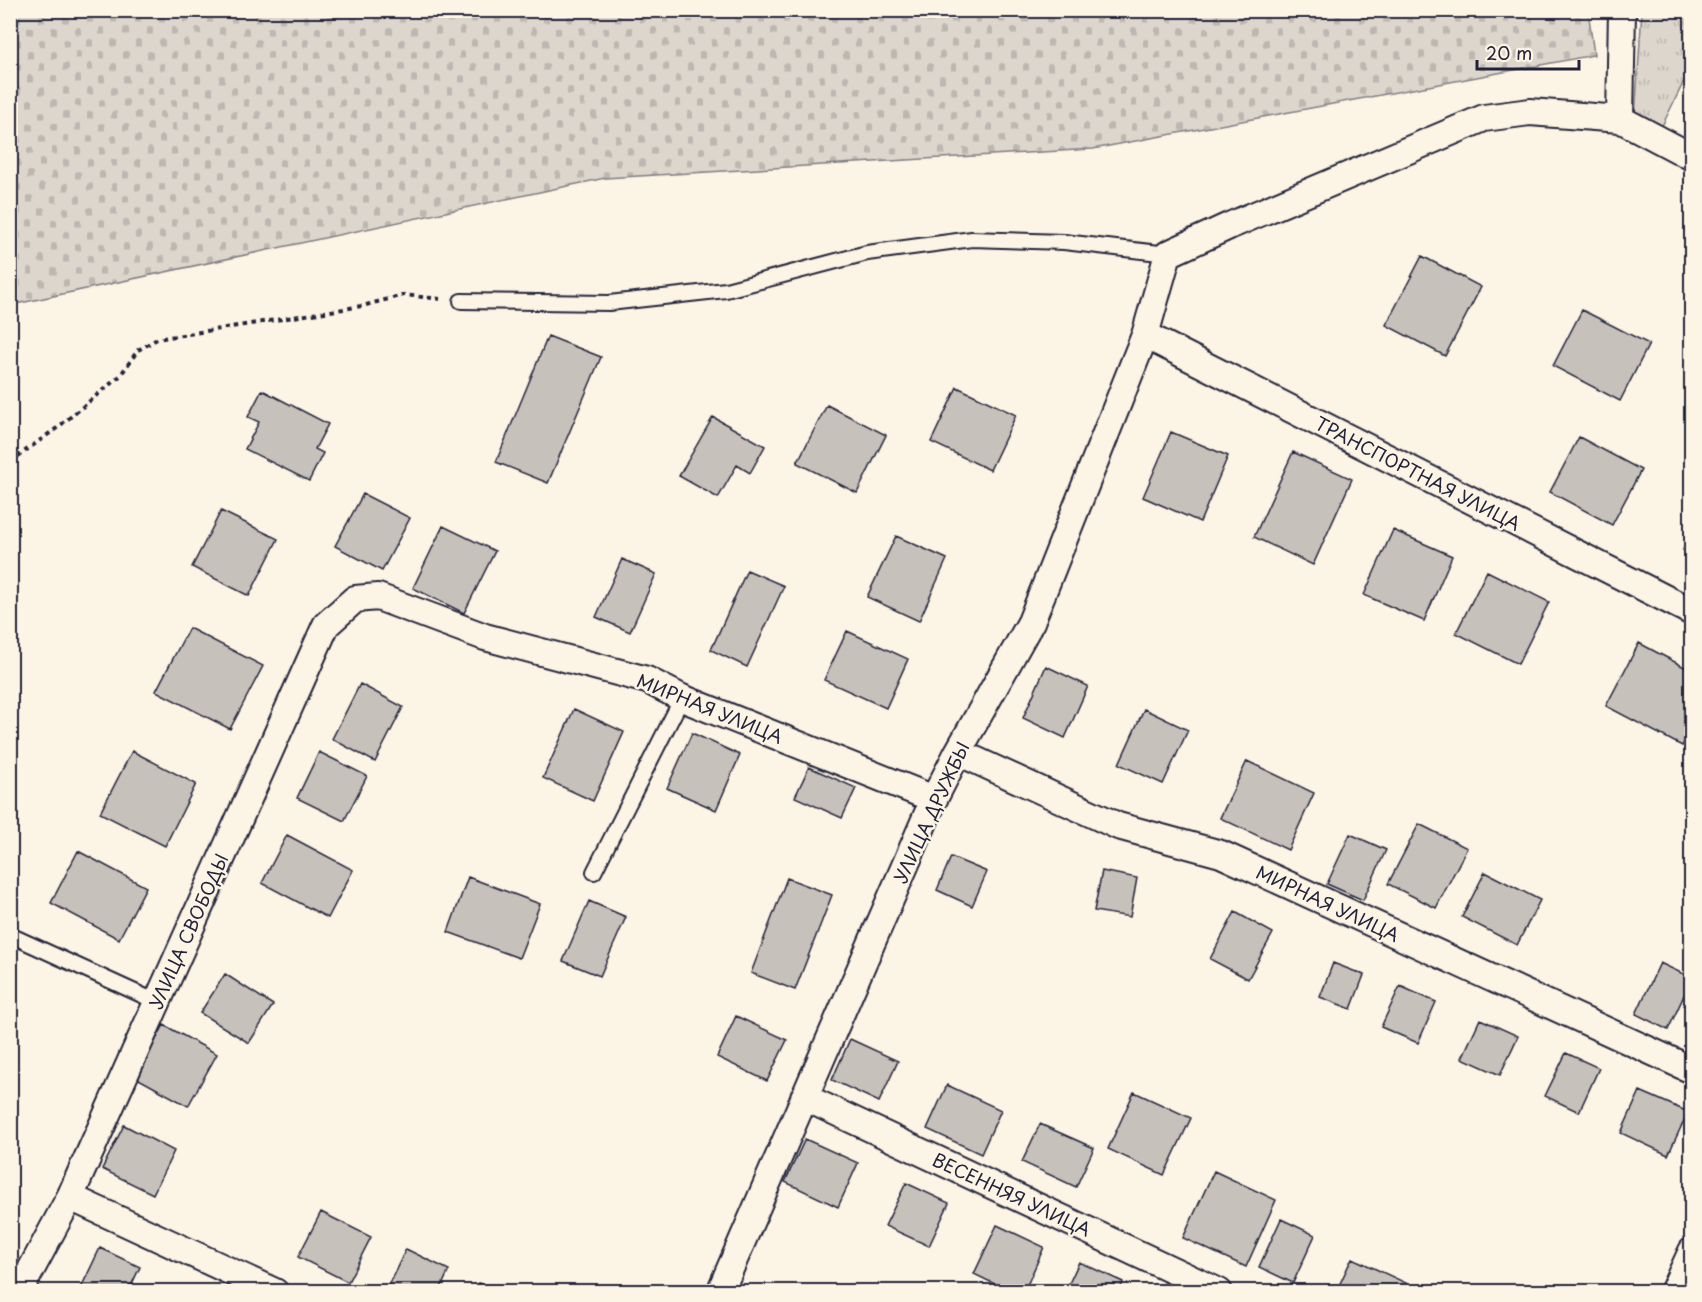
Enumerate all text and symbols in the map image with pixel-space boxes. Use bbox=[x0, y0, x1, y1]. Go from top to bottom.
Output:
scale bar bbox=[1477, 33, 1579, 71]
text: 20 m bbox=[1486, 39, 1532, 66]
street label: ТРАНСПОРТНАЯ УЛИЦА bbox=[1310, 409, 1526, 537]
street label: МИРНАЯ УЛИЦА bbox=[633, 666, 787, 750]
street label: УЛИЦА ДРУЖБЫ bbox=[886, 737, 976, 887]
street label: УЛИЦА СВОБОДЫ bbox=[142, 849, 234, 1013]
street label: МИРНАЯ УЛИЦА bbox=[1252, 858, 1404, 948]
street label: ВЕСЕННЯЯ УЛИЦА bbox=[928, 1145, 1096, 1243]

